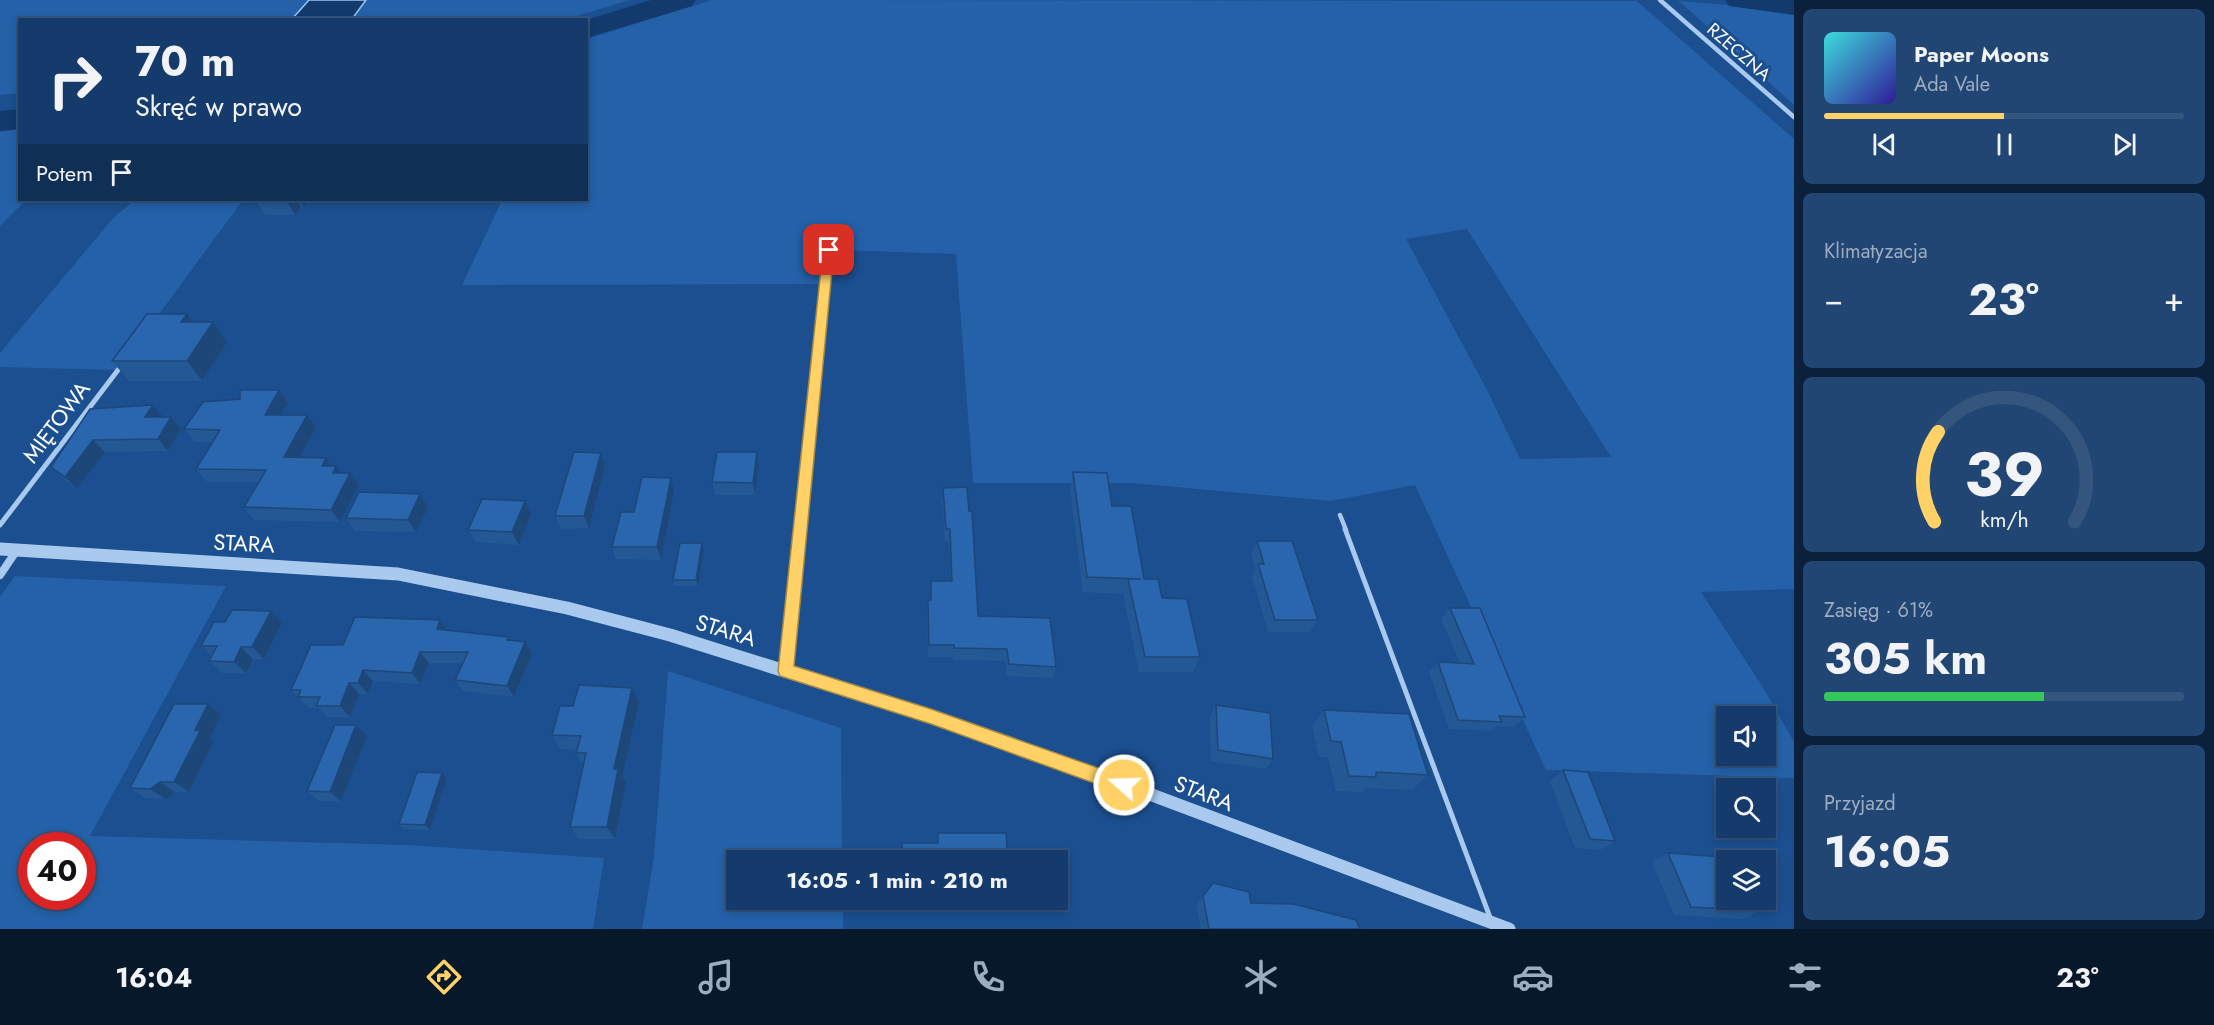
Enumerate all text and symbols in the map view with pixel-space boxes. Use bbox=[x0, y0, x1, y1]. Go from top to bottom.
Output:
street label: RZECZNA bbox=[1701, 17, 1777, 87]
text: 70 m bbox=[135, 31, 235, 92]
text: Paper Moons bbox=[1914, 38, 2049, 70]
icon: right bbox=[36, 42, 114, 120]
text: Ada Vale bbox=[1914, 70, 1990, 99]
text: Skręć w prawo bbox=[135, 87, 302, 126]
icon: previous bbox=[1868, 128, 1901, 161]
icon: pause bbox=[1988, 128, 2021, 161]
icon: next bbox=[2108, 128, 2141, 161]
icon: arrive bbox=[105, 156, 138, 189]
text: Potem bbox=[36, 157, 93, 189]
pin bbox=[803, 224, 854, 275]
icon: arrive bbox=[812, 233, 845, 266]
text: Klimatyzacja bbox=[1824, 237, 1928, 266]
text: 23° bbox=[1968, 267, 2039, 332]
text: − bbox=[1824, 276, 1843, 323]
text: + bbox=[2164, 276, 2184, 323]
street label: MIĘTOWA bbox=[15, 374, 98, 470]
text: 39 bbox=[1964, 429, 2044, 519]
text: km/h bbox=[1980, 504, 2028, 535]
street label: STARA bbox=[212, 525, 276, 561]
text: Zasięg · 61% bbox=[1824, 596, 1933, 625]
street label: STARA bbox=[692, 606, 761, 654]
text: 305 km bbox=[1824, 626, 1987, 691]
map controls bbox=[1716, 706, 1776, 910]
button: sound bbox=[1716, 706, 1776, 766]
position arrow bbox=[1092, 753, 1156, 817]
street label: STARA bbox=[1170, 767, 1239, 819]
button: search bbox=[1716, 778, 1776, 838]
text: Przyjazd bbox=[1824, 789, 1896, 818]
text: 16:05 bbox=[1824, 819, 1950, 884]
speed limit sign: 40 bbox=[18, 832, 96, 910]
button: layers bbox=[1716, 850, 1776, 910]
text: 16:05 · 1 min · 210 m bbox=[786, 864, 1008, 896]
icon: directions bbox=[423, 956, 465, 998]
icon: music bbox=[695, 956, 737, 998]
icon: phone bbox=[967, 956, 1009, 998]
icon: climate bbox=[1240, 956, 1282, 998]
icon: car bbox=[1512, 956, 1554, 998]
icon: filters bbox=[1784, 956, 1826, 998]
text: 16:04 bbox=[115, 958, 192, 997]
text: 23° bbox=[2056, 958, 2099, 997]

